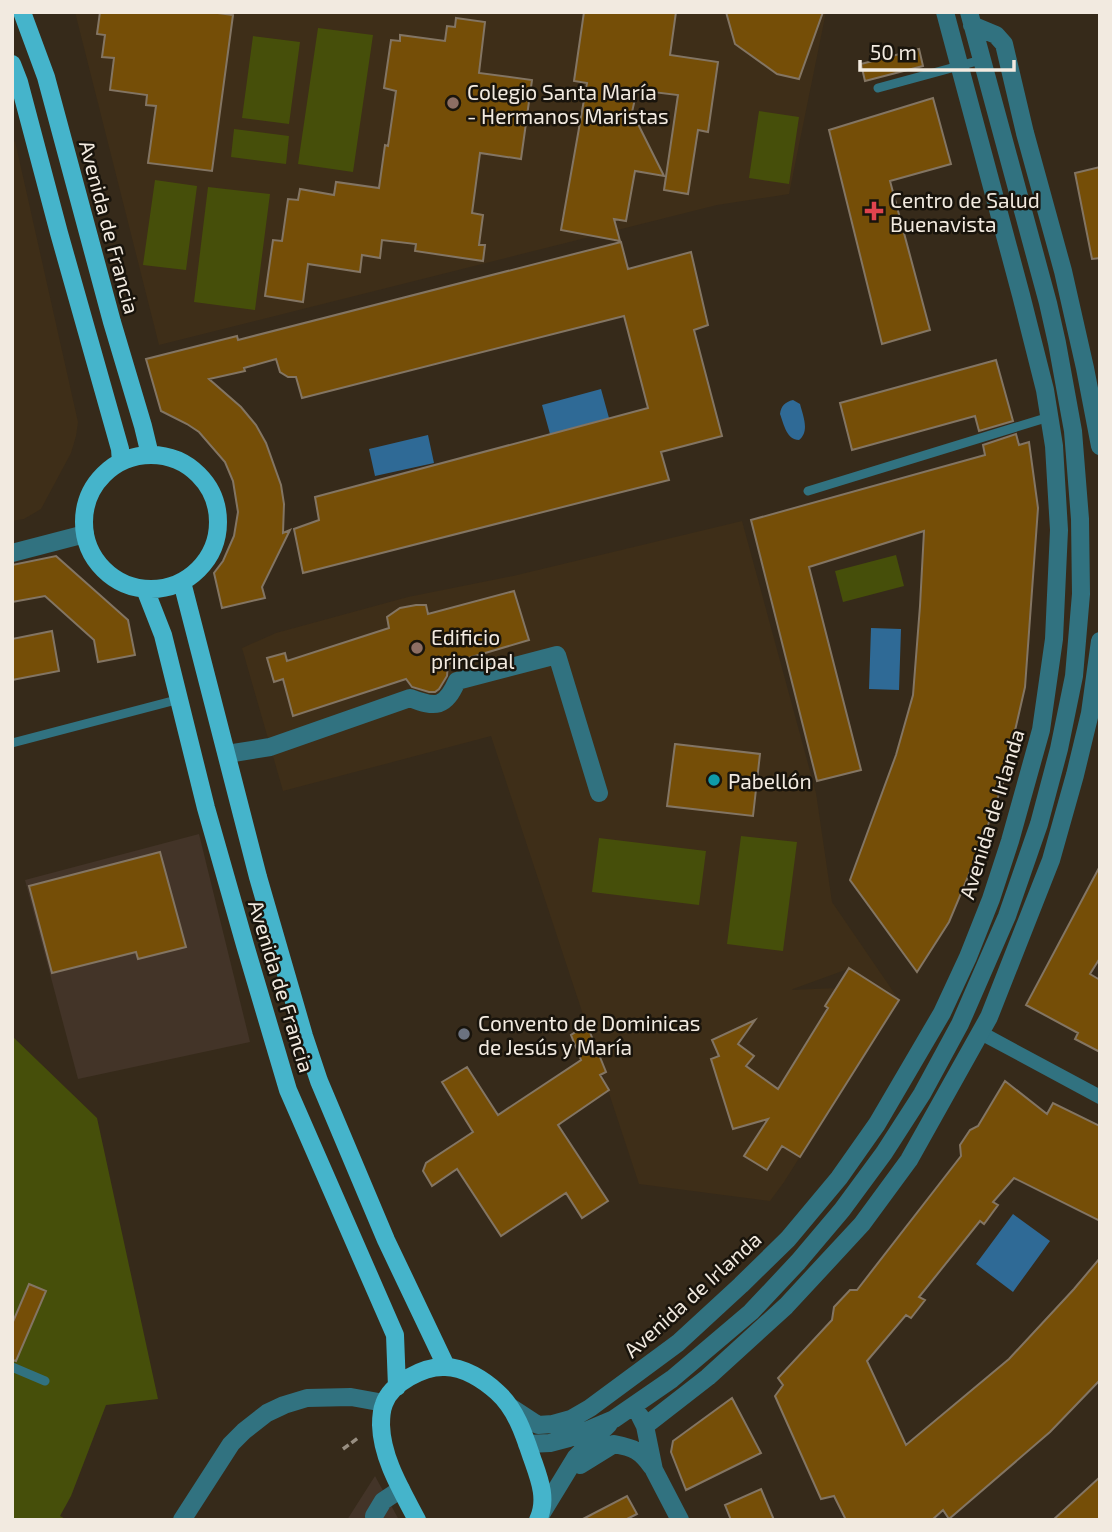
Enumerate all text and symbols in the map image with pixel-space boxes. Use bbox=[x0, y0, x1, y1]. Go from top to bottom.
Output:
scale bar bbox=[860, 28, 1014, 72]
text: 50 m bbox=[870, 39, 917, 64]
place label: Colegio Santa María - Hermanos Maristas bbox=[467, 79, 669, 128]
marker: Colegio Santa María - Hermanos Maristas bbox=[445, 95, 461, 111]
street label: Avenida de Francia bbox=[75, 137, 145, 317]
place label: Centro de Salud Buenavista bbox=[890, 187, 1040, 236]
marker: Centro de Salud Buenavista bbox=[864, 201, 884, 221]
place label: Edificio principal bbox=[431, 624, 515, 673]
marker: Edificio principal bbox=[409, 640, 425, 656]
street label: Avenida de Irlanda bbox=[953, 726, 1029, 902]
place label: Pabellón bbox=[728, 768, 812, 793]
marker: Pabellón bbox=[706, 772, 722, 788]
street label: Avenida de Francia bbox=[244, 897, 320, 1075]
place label: Convento de Dominicas de Jesús y María bbox=[478, 1010, 701, 1059]
marker: Convento de Dominicas de Jesús y María bbox=[456, 1026, 472, 1042]
street label: Avenida de Irlanda bbox=[618, 1226, 766, 1362]

